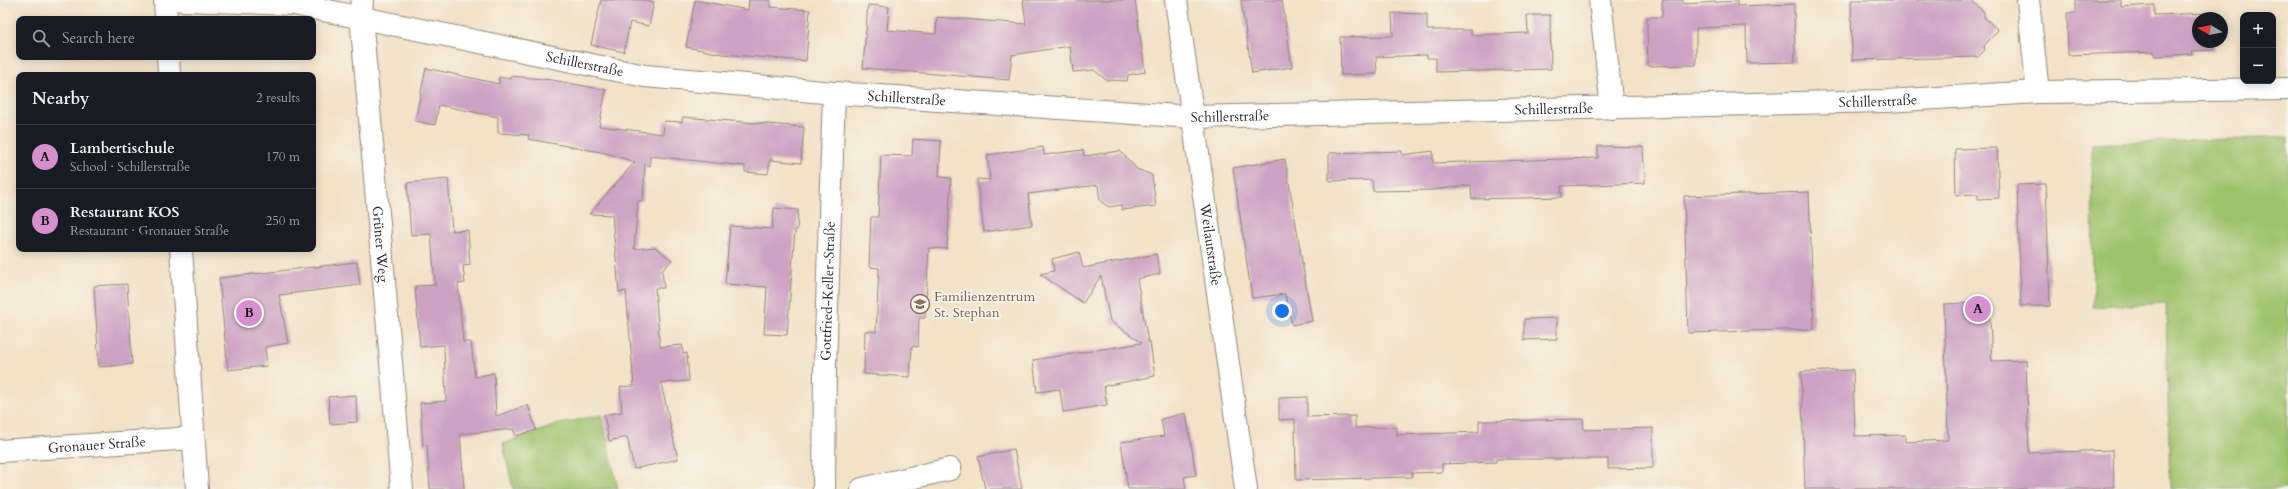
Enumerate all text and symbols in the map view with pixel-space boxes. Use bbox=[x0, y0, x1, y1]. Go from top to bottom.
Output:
north arrow bbox=[2192, 12, 2228, 48]
map controls bbox=[2240, 12, 2276, 84]
button: + bbox=[2240, 12, 2276, 48]
search box bbox=[16, 16, 316, 60]
icon: search bbox=[30, 27, 52, 49]
text: Search here bbox=[62, 28, 135, 48]
street label: Schillerstraße bbox=[544, 47, 625, 81]
button: − bbox=[2240, 48, 2276, 84]
street label: Schillerstraße bbox=[867, 86, 947, 110]
text: Nearby bbox=[32, 87, 89, 110]
text: 2 results bbox=[256, 89, 300, 107]
street label: Schillerstraße bbox=[1838, 90, 1918, 112]
street label: Schillerstraße bbox=[1514, 99, 1593, 120]
street label: Schillerstraße bbox=[1191, 106, 1270, 127]
text: Lambertischule bbox=[70, 138, 175, 158]
text: A bbox=[40, 148, 50, 166]
text: 170 m bbox=[266, 148, 300, 166]
text: School · Schillerstraße bbox=[70, 158, 190, 176]
street label: Weilautstraße bbox=[1195, 201, 1226, 287]
text: Restaurant KOS bbox=[70, 202, 180, 222]
street label: Grüner Weg bbox=[367, 205, 393, 283]
text: B bbox=[40, 212, 50, 230]
text: 250 m bbox=[266, 212, 300, 230]
street label: Gottfried-Keller-Straße bbox=[816, 221, 840, 361]
text: Restaurant · Gronauer Straße bbox=[70, 222, 229, 240]
place label: Familienzentrum St. Stephan bbox=[934, 287, 1035, 322]
school or university icon: Familienzentrum St. Stephan bbox=[909, 293, 931, 315]
pin: A bbox=[1965, 294, 1991, 324]
pin: B bbox=[236, 298, 262, 328]
your location bbox=[1272, 301, 1292, 321]
street label: Gronauer Straße bbox=[47, 432, 146, 458]

